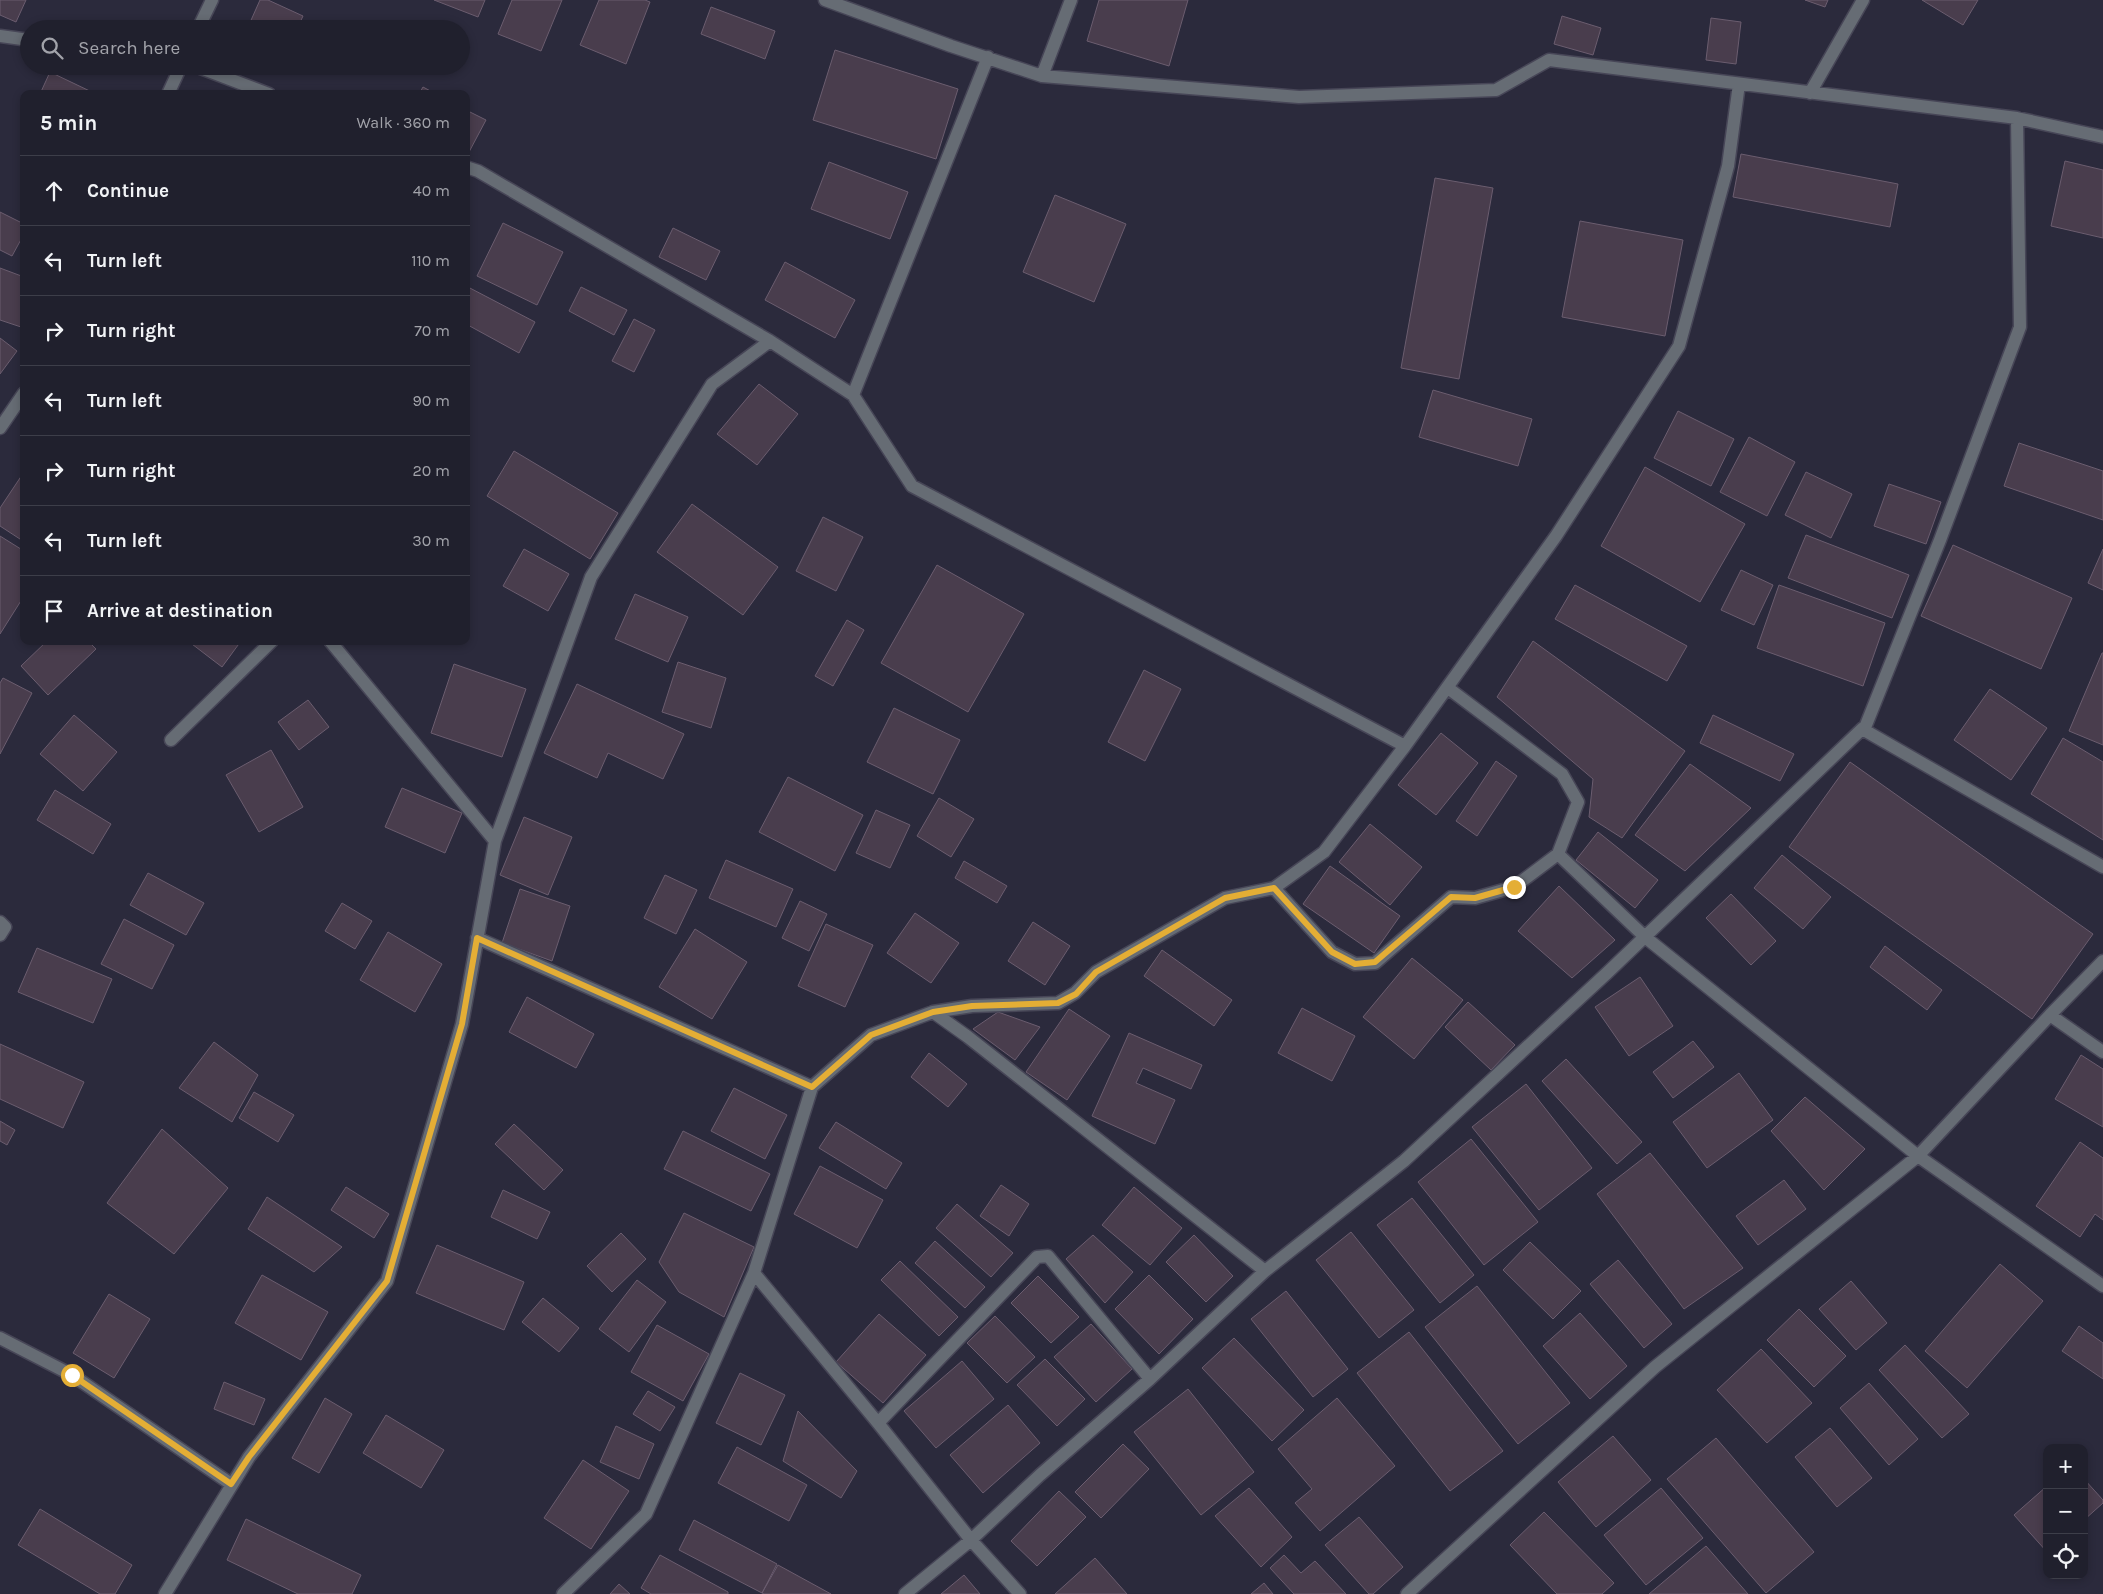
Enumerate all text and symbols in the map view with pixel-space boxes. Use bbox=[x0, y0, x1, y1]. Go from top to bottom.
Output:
search box bbox=[20, 20, 470, 75]
icon: search bbox=[38, 34, 66, 62]
text: Search here bbox=[78, 37, 180, 59]
text: 5 min bbox=[40, 111, 97, 135]
text: Walk · 360 m bbox=[357, 113, 450, 132]
icon: ahead bbox=[40, 177, 68, 205]
text: Continue bbox=[87, 180, 169, 202]
text: 40 m bbox=[413, 181, 450, 200]
icon: left bbox=[40, 247, 68, 275]
text: Turn left bbox=[87, 250, 162, 272]
text: 110 m bbox=[411, 251, 450, 270]
icon: right bbox=[40, 317, 68, 345]
text: Turn right bbox=[87, 320, 176, 342]
text: 70 m bbox=[414, 321, 450, 340]
icon: left bbox=[40, 387, 68, 415]
text: Turn left bbox=[87, 390, 162, 412]
text: 90 m bbox=[412, 391, 450, 410]
icon: right bbox=[40, 457, 68, 485]
text: Turn right bbox=[87, 460, 176, 482]
text: 20 m bbox=[412, 461, 450, 480]
icon: left bbox=[40, 527, 68, 555]
text: Turn left bbox=[87, 530, 162, 552]
text: 30 m bbox=[412, 531, 450, 550]
icon: arrive bbox=[40, 597, 68, 625]
text: Arrive at destination bbox=[87, 600, 273, 622]
route end bbox=[1503, 876, 1526, 899]
route start bbox=[61, 1364, 84, 1387]
map controls bbox=[2043, 1444, 2088, 1579]
button: + bbox=[2043, 1444, 2088, 1489]
button: − bbox=[2043, 1489, 2088, 1534]
button: locate bbox=[2043, 1534, 2088, 1579]

